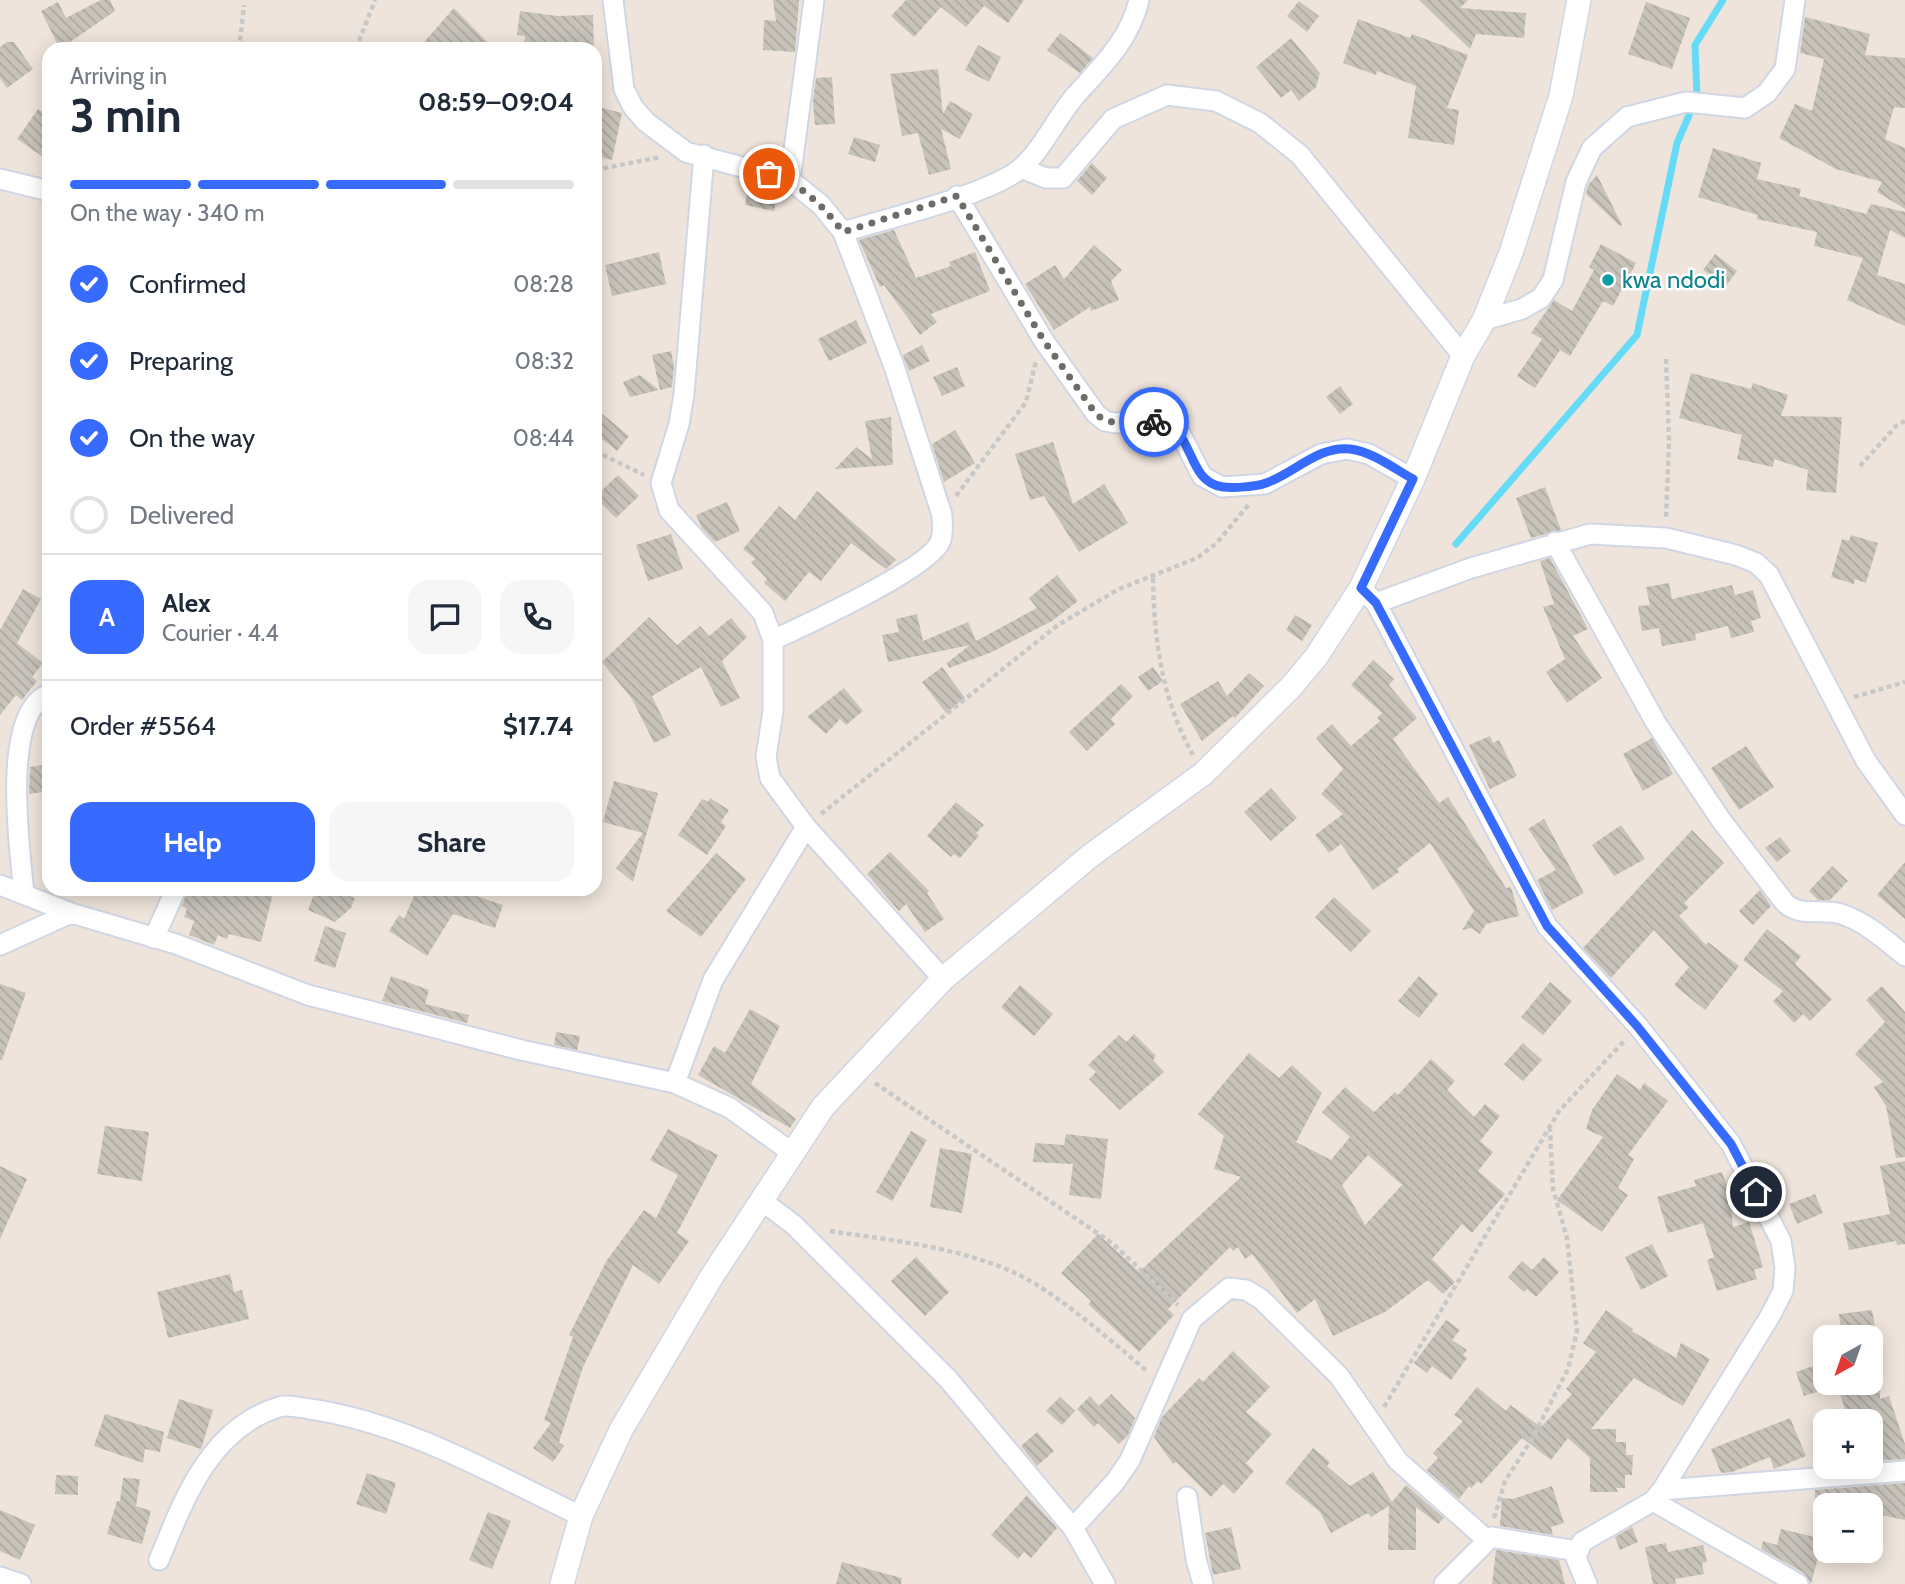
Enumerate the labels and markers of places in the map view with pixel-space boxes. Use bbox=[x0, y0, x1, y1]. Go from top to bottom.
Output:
pin bbox=[739, 144, 799, 204]
place label: kwa ndodi bbox=[1622, 265, 1725, 294]
marker: kwa ndodi bbox=[1600, 272, 1616, 288]
pin bbox=[1726, 1162, 1786, 1222]

